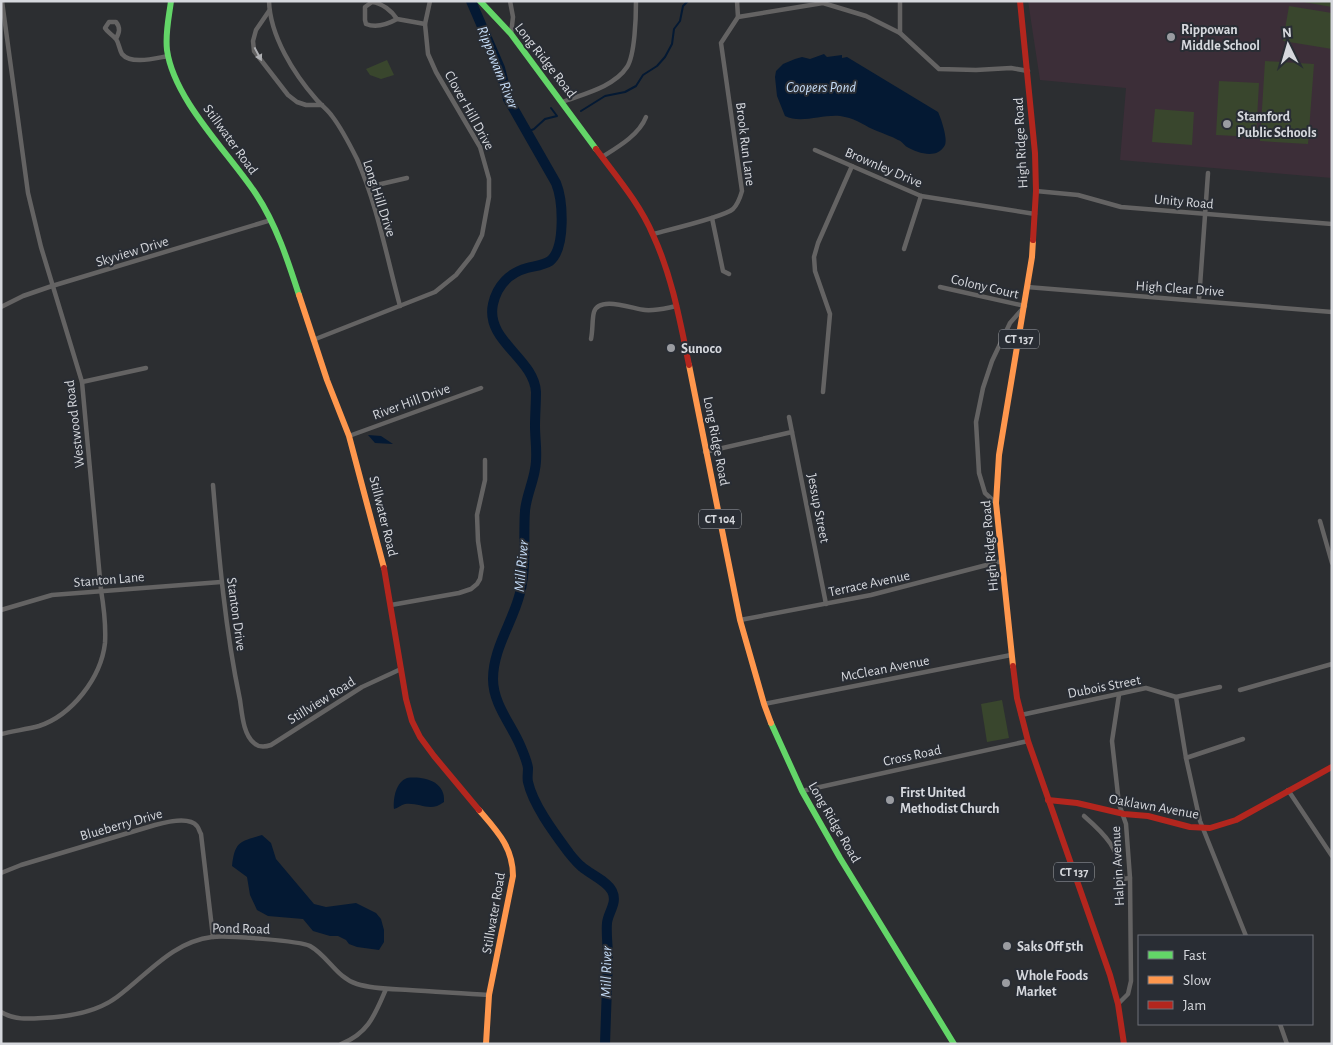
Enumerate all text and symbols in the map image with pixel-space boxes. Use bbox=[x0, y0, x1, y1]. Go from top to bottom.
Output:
north arrow bbox=[1263, 20, 1313, 70]
street label: Long Ridge Road bbox=[512, 21, 579, 101]
place label: Rippowan Middle School bbox=[1181, 23, 1260, 53]
water label: Rippowam River bbox=[474, 24, 521, 112]
text: N bbox=[1281, 26, 1292, 40]
marker: Rippowan Middle School bbox=[1165, 31, 1177, 43]
one-way arrow bbox=[254, 46, 262, 61]
street label: Clover Hill Drive bbox=[442, 69, 497, 152]
water label: Coopers Pond bbox=[786, 80, 857, 95]
street label: High Ridge Road bbox=[1012, 97, 1030, 189]
street label: Brook Run Lane bbox=[733, 101, 757, 187]
street label: Stillwater Road bbox=[200, 102, 260, 177]
place label: Stamford Public Schools bbox=[1237, 110, 1317, 140]
marker: Stamford Public Schools bbox=[1221, 118, 1233, 130]
street label: Brownley Drive bbox=[843, 145, 924, 190]
street label: Long Hill Drive bbox=[360, 158, 398, 239]
street label: Unity Road bbox=[1154, 192, 1214, 212]
street label: Skyview Drive bbox=[94, 234, 170, 270]
street label: Colony Court bbox=[949, 272, 1021, 302]
street label: High Clear Drive bbox=[1135, 279, 1225, 299]
road number: CT 137 bbox=[999, 329, 1039, 348]
marker: Sunoco bbox=[665, 342, 677, 354]
place label: Sunoco bbox=[681, 342, 722, 356]
street label: Westwood Road bbox=[63, 379, 87, 469]
street label: River Hill Drive bbox=[371, 381, 452, 422]
street label: Long Ridge Road bbox=[701, 395, 732, 487]
street label: Jessup Street bbox=[804, 472, 832, 545]
street label: Stillwater Road bbox=[366, 475, 400, 558]
street label: High Ridge Road bbox=[979, 500, 1001, 592]
road number: CT 104 bbox=[699, 509, 741, 528]
water label: Mill River bbox=[512, 538, 531, 592]
street label: Terrace Avenue bbox=[827, 569, 911, 599]
street label: Stanton Lane bbox=[73, 570, 145, 590]
street label: Stanton Drive bbox=[224, 576, 248, 652]
street label: McClean Avenue bbox=[840, 654, 931, 684]
street label: Dubois Street bbox=[1066, 673, 1142, 701]
street label: Stillview Road bbox=[285, 675, 358, 727]
street label: Cross Road bbox=[882, 743, 942, 769]
street label: Long Ridge Road bbox=[805, 780, 863, 865]
place label: First United Methodist Church bbox=[900, 786, 1000, 816]
street label: Oaklawn Avenue bbox=[1108, 792, 1200, 822]
marker: First United Methodist Church bbox=[884, 794, 896, 806]
street label: Blueberry Drive bbox=[79, 807, 164, 843]
street label: Halpin Avenue bbox=[1109, 826, 1127, 906]
road number: CT 137 bbox=[1054, 862, 1094, 882]
street label: Stillwater Road bbox=[480, 871, 508, 955]
street label: Pond Road bbox=[212, 921, 270, 937]
legend bbox=[1138, 935, 1313, 1025]
marker: Saks Off 5th bbox=[1001, 940, 1013, 952]
place label: Saks Off 5th bbox=[1017, 940, 1083, 954]
water label: Mill River bbox=[599, 945, 614, 998]
text: Fast bbox=[1183, 948, 1207, 963]
place label: Whole Foods Market bbox=[1016, 969, 1088, 999]
text: Slow bbox=[1183, 973, 1211, 988]
marker: Whole Foods Market bbox=[1000, 977, 1012, 989]
text: Jam bbox=[1183, 998, 1206, 1013]

